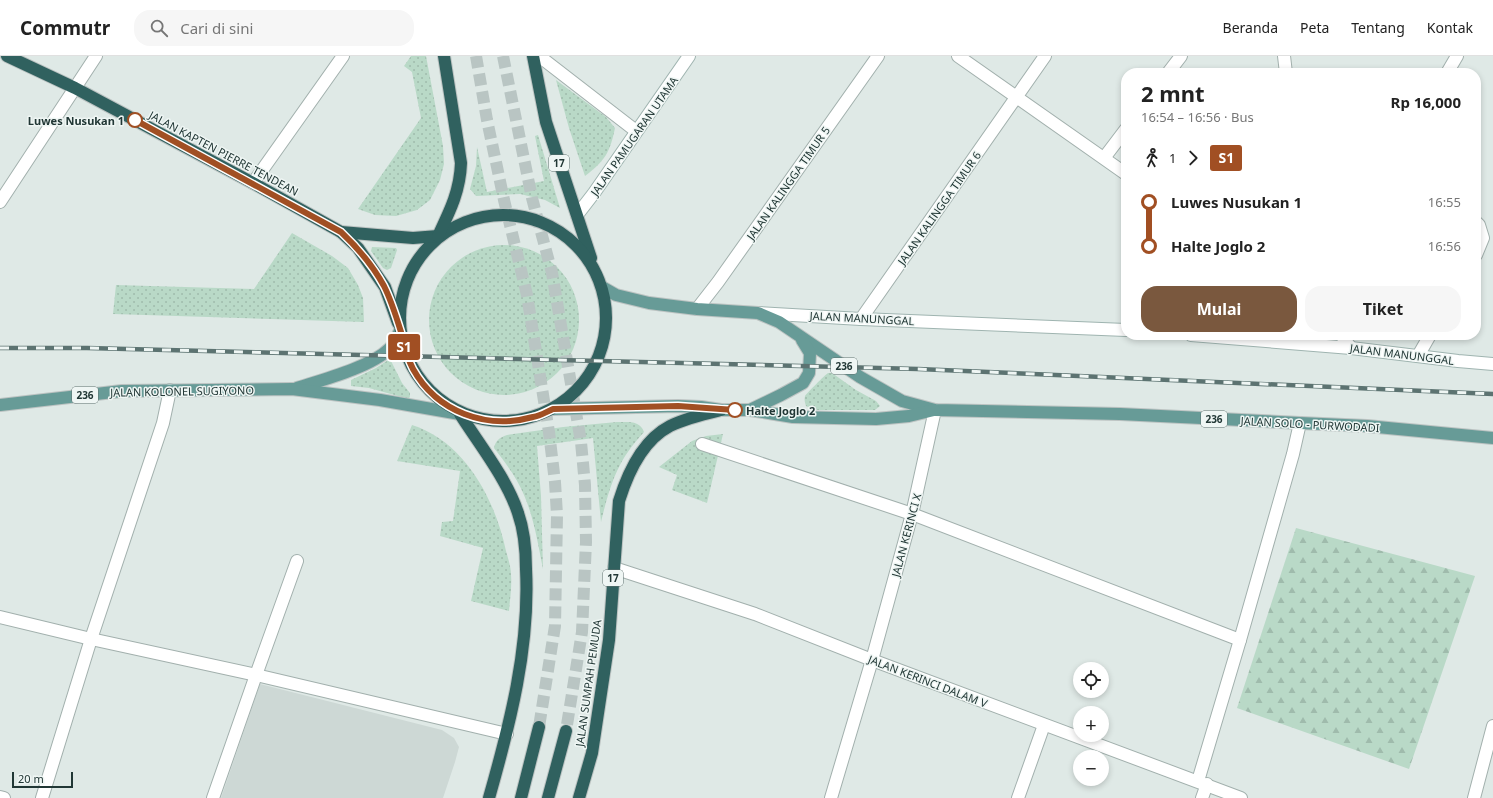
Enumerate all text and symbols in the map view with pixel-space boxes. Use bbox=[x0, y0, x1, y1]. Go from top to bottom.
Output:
search box bbox=[134, 10, 414, 46]
text: Commutr bbox=[20, 15, 110, 41]
icon: search bbox=[148, 17, 170, 39]
text: Cari di sini bbox=[180, 18, 253, 38]
text: Beranda bbox=[1223, 18, 1278, 37]
text: Peta bbox=[1300, 18, 1329, 37]
text: Tentang bbox=[1351, 18, 1405, 37]
text: Kontak bbox=[1427, 18, 1473, 37]
street label: JALAN PAMUGARAN UTAMA bbox=[586, 72, 682, 200]
text: 2 mnt bbox=[1141, 78, 1205, 108]
text: Rp 16,000 bbox=[1391, 92, 1461, 112]
street label: JALAN KAPTEN PIERRE TENDEAN bbox=[146, 107, 301, 199]
text: 16:54 – 16:56 · Bus bbox=[1141, 108, 1254, 126]
marker: Luwes Nusukan 1 bbox=[127, 112, 143, 128]
place label: Luwes Nusukan 1 bbox=[28, 113, 124, 128]
street label: JALAN KALINGGA TIMUR 5 bbox=[742, 123, 833, 244]
icon: walk bbox=[1141, 147, 1163, 169]
icon: forward bbox=[1182, 147, 1204, 169]
street label: JALAN KALINGGA TIMUR 6 bbox=[893, 148, 984, 269]
text: S1 bbox=[1218, 148, 1234, 167]
text: 1 bbox=[1169, 149, 1176, 167]
road number: 17 bbox=[549, 155, 569, 171]
text: Luwes Nusukan 1 bbox=[1171, 192, 1302, 212]
text: 16:55 bbox=[1428, 193, 1461, 211]
text: Halte Joglo 2 bbox=[1171, 236, 1265, 256]
text: 16:56 bbox=[1428, 237, 1461, 255]
button: Mulai bbox=[1141, 286, 1297, 332]
button: Tiket bbox=[1305, 286, 1461, 332]
street label: JALAN MANUNGGAL bbox=[808, 308, 915, 328]
line badge: S1 bbox=[386, 334, 422, 360]
text: S1 bbox=[396, 337, 412, 356]
street label: JALAN MANUNGGAL bbox=[1348, 340, 1455, 368]
road number: 236 bbox=[831, 358, 857, 374]
street label: JALAN KOLONEL SUGIYONO bbox=[109, 382, 254, 400]
road number: 236 bbox=[72, 387, 98, 403]
marker: Halte Joglo 2 bbox=[727, 402, 743, 418]
place label: Halte Joglo 2 bbox=[746, 403, 815, 418]
road number: 236 bbox=[1201, 411, 1227, 427]
street label: JALAN SOLO - PURWODADI bbox=[1239, 413, 1380, 435]
street label: JALAN KERINCI X bbox=[887, 491, 925, 579]
road number: 17 bbox=[603, 570, 623, 586]
street label: JALAN SUMPAH PEMUDA bbox=[572, 618, 604, 748]
street label: JALAN KERINCI DALAM V bbox=[865, 651, 990, 711]
map controls bbox=[1073, 662, 1109, 786]
button: locate bbox=[1073, 662, 1109, 698]
button: + bbox=[1073, 706, 1109, 742]
button: − bbox=[1073, 750, 1109, 786]
scale bar bbox=[12, 770, 73, 789]
text: 20 m bbox=[18, 771, 44, 786]

